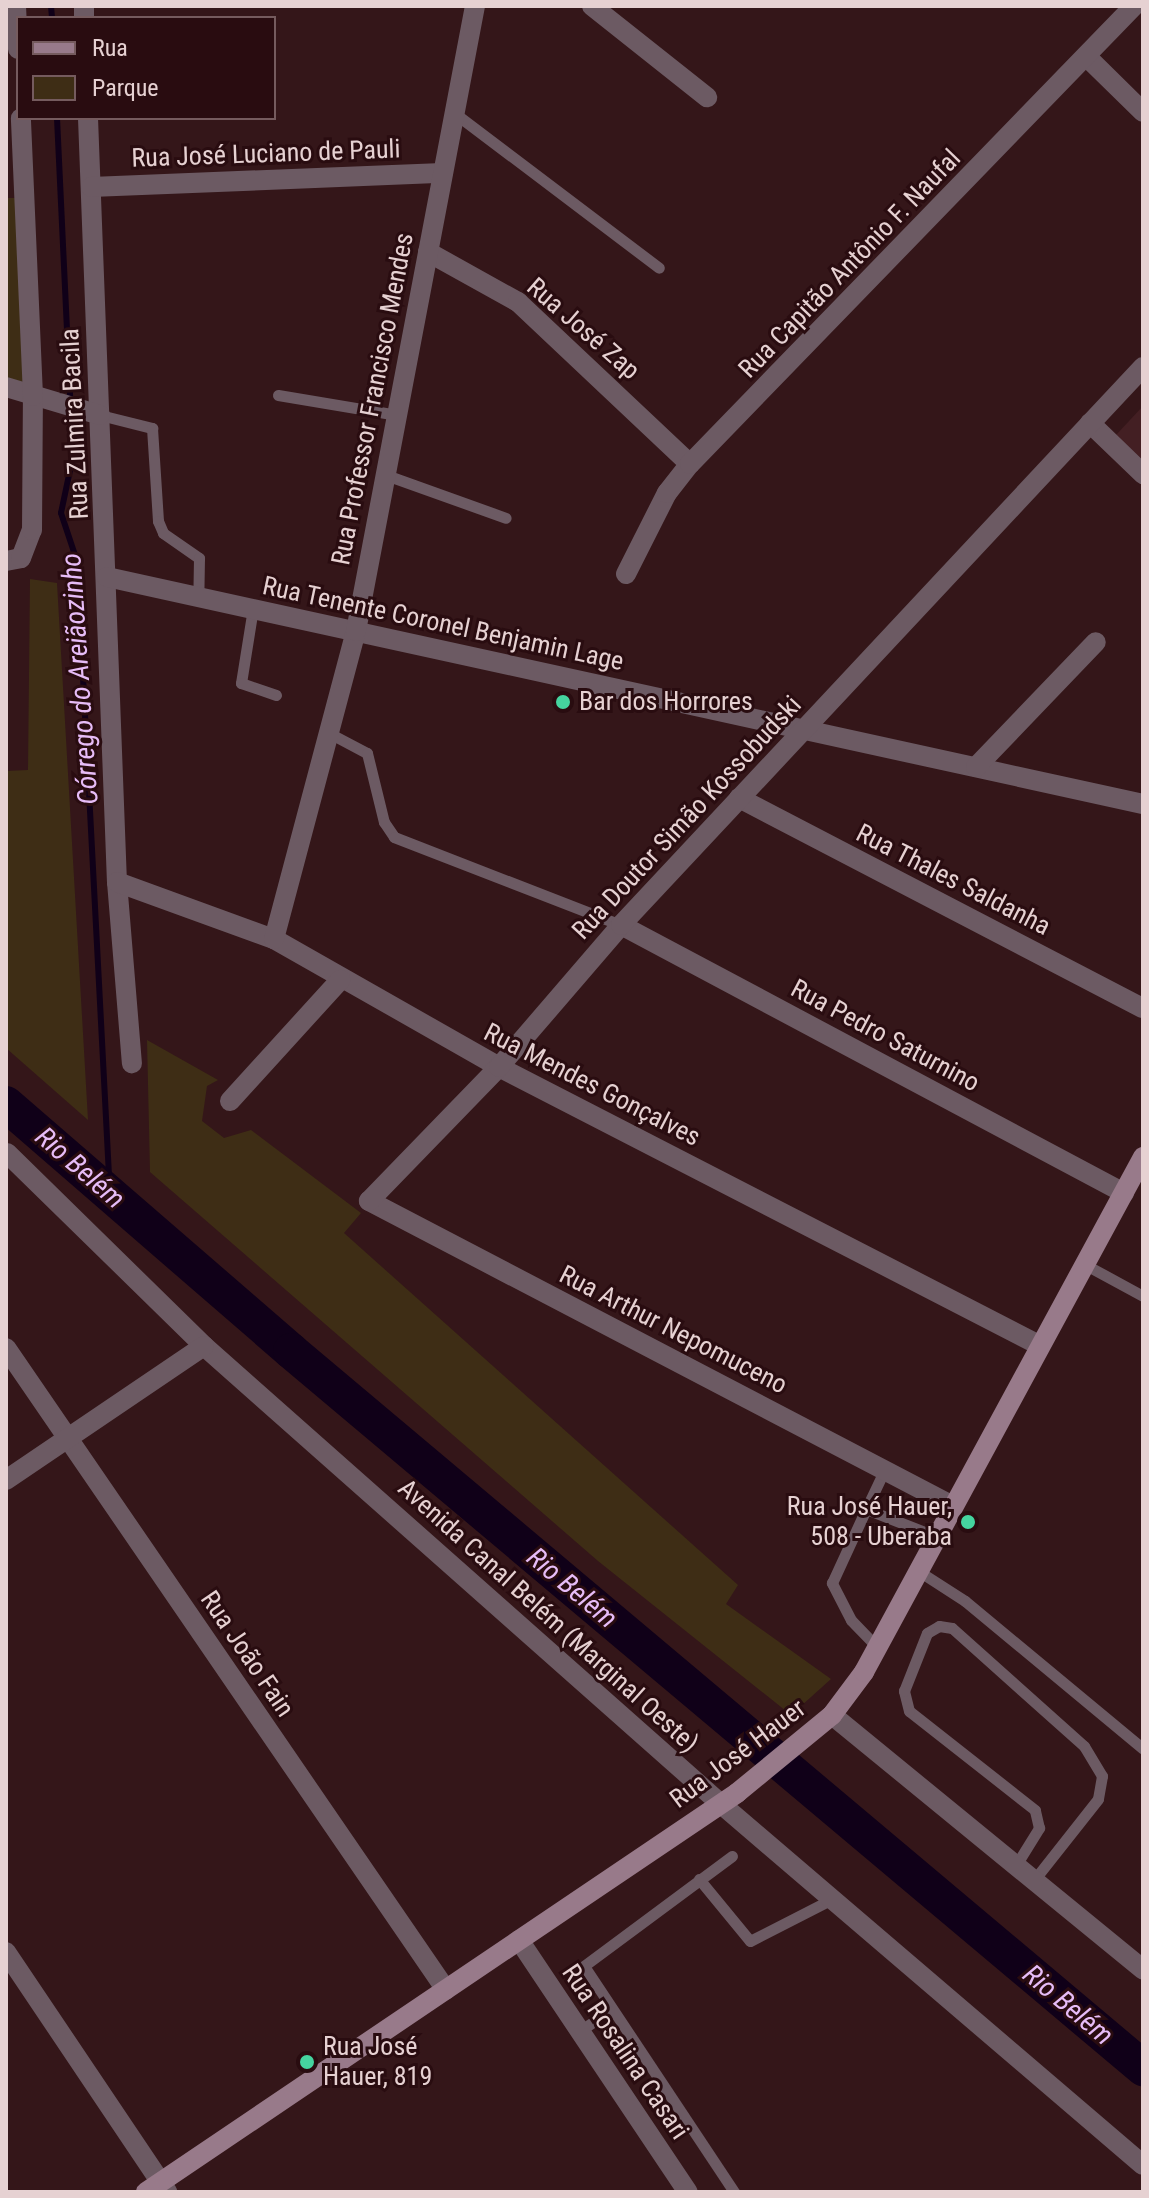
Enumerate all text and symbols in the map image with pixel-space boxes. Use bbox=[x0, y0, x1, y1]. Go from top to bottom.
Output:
legend bbox=[16, 16, 276, 120]
text: Rua bbox=[92, 34, 128, 62]
text: Parque bbox=[92, 74, 159, 102]
street label: Rua José Luciano de Pauli bbox=[131, 134, 401, 174]
street label: Rua Capitão Antônio F. Naufal bbox=[733, 143, 967, 385]
street label: Rua Professor Francisco Mendes bbox=[325, 230, 421, 568]
street label: Rua José Zap bbox=[520, 272, 646, 386]
street label: Rua Zulmira Bacila bbox=[54, 328, 96, 520]
water label: Córrego do Areiãozinho bbox=[54, 552, 106, 806]
street label: Rua Tenente Coronel Benjamin Lage bbox=[259, 570, 627, 678]
place label: Bar dos Horrores bbox=[579, 686, 753, 718]
street label: Rua Doutor Simão Kossobudski bbox=[566, 690, 808, 946]
marker: Bar dos Horrores bbox=[554, 693, 572, 711]
street label: Rua Thales Saldanha bbox=[851, 817, 1055, 943]
street label: Rua Pedro Saturnino bbox=[785, 973, 985, 1099]
street label: Rua Mendes Gonçalves bbox=[479, 1017, 705, 1153]
water label: Rio Belém bbox=[28, 1120, 132, 1216]
street label: Rua Arthur Nepomuceno bbox=[554, 1259, 792, 1401]
street label: Avenida Canal Belém (Marginal Oeste) bbox=[391, 1473, 705, 1759]
place label: Rua José Hauer, 508 - Uberaba bbox=[787, 1491, 952, 1552]
marker: Rua José Hauer, 508 - Uberaba bbox=[959, 1513, 977, 1531]
water label: Rio Belém bbox=[520, 1541, 624, 1635]
street label: Rua João Fain bbox=[194, 1585, 300, 1723]
street label: Rua José Hauer bbox=[664, 1693, 812, 1815]
water label: Rio Belém bbox=[1016, 1958, 1120, 2052]
street label: Rua Rosalina Casari bbox=[555, 1959, 695, 2145]
place label: Rua José Hauer, 819 bbox=[323, 2031, 432, 2092]
marker: Rua José Hauer, 819 bbox=[298, 2053, 316, 2071]

